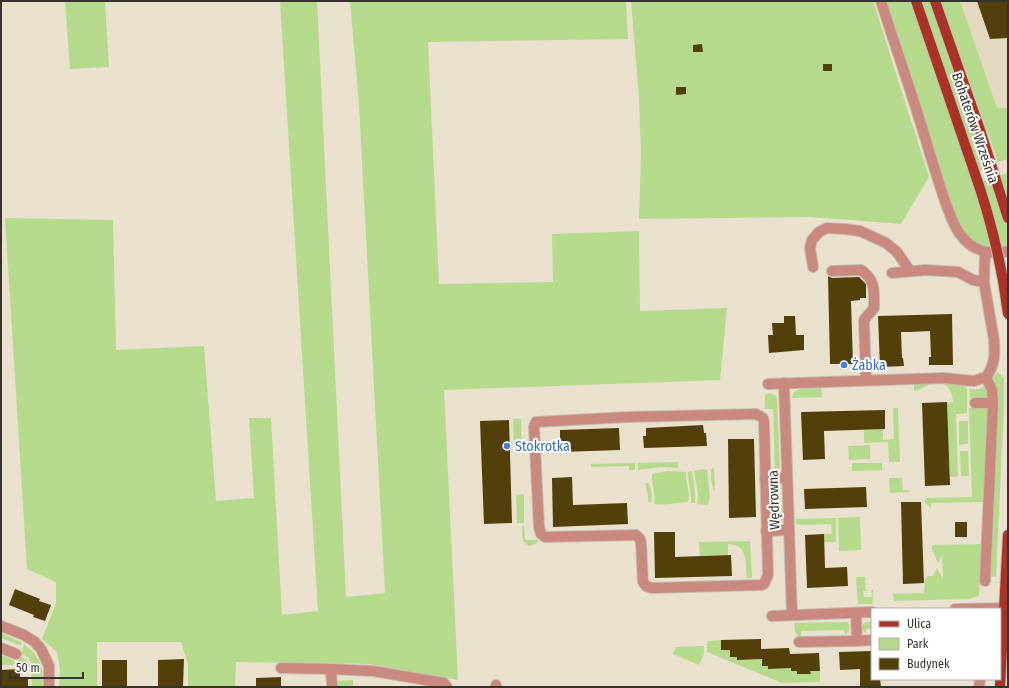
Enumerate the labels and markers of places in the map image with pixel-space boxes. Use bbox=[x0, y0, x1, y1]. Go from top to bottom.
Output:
place label: Żabka bbox=[852, 357, 886, 374]
marker: Żabka bbox=[839, 360, 849, 370]
place label: Stokrotka bbox=[515, 438, 570, 455]
marker: Stokrotka bbox=[502, 441, 512, 451]

